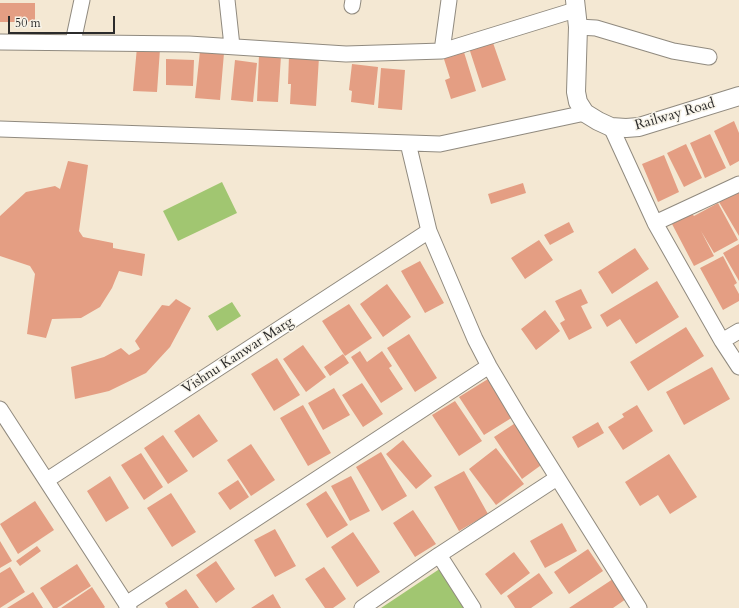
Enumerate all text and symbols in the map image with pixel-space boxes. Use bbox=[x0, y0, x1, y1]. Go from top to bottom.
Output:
scale bar bbox=[10, 8, 117, 34]
text: 50 m bbox=[15, 15, 41, 31]
street label: Railway Road bbox=[633, 96, 717, 134]
street label: Vishnu Kanwar Marg bbox=[179, 314, 297, 398]

